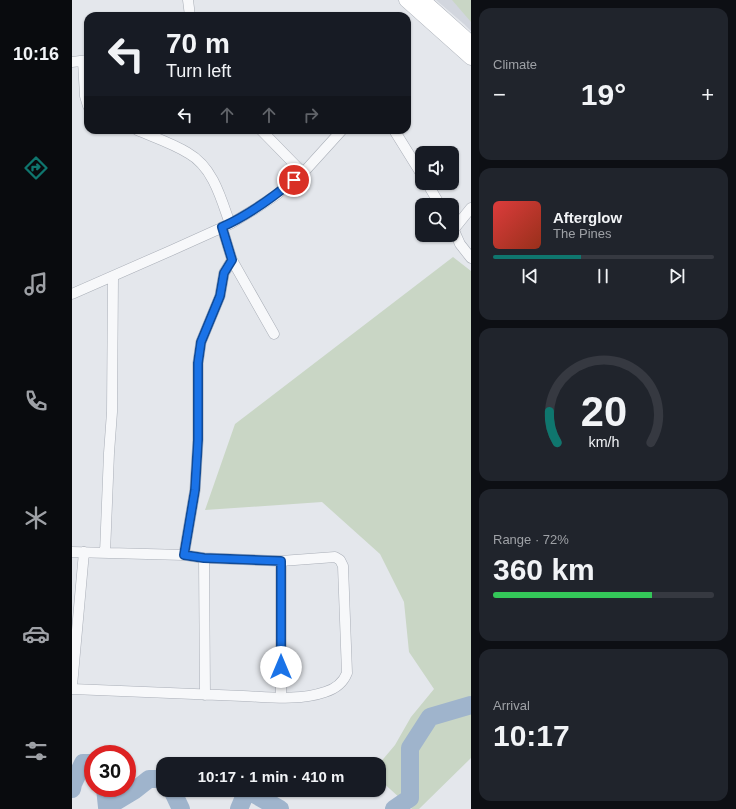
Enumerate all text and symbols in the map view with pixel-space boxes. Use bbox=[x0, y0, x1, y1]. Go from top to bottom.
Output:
icon: left bbox=[100, 28, 152, 80]
text: 70 m bbox=[166, 28, 230, 59]
text: 10:16 bbox=[13, 44, 59, 64]
text: Climate bbox=[493, 57, 537, 72]
text: Turn left bbox=[166, 61, 231, 81]
text: 19° bbox=[581, 78, 626, 111]
text: − bbox=[493, 82, 506, 107]
text: + bbox=[701, 82, 714, 107]
icon: left bbox=[174, 104, 196, 126]
icon: ahead bbox=[216, 104, 238, 126]
icon: ahead bbox=[258, 104, 280, 126]
icon: right bbox=[300, 104, 322, 126]
map controls bbox=[415, 146, 459, 242]
button: sound bbox=[415, 146, 459, 190]
icon: directions bbox=[22, 154, 50, 182]
pin bbox=[277, 163, 311, 197]
icon: arrive bbox=[283, 169, 305, 191]
button: search bbox=[415, 198, 459, 242]
text: Afterglow bbox=[553, 209, 622, 226]
text: The Pines bbox=[553, 226, 612, 241]
icon: previous bbox=[519, 265, 541, 287]
icon: pause bbox=[592, 265, 614, 287]
icon: next bbox=[666, 265, 688, 287]
icon: music bbox=[22, 270, 50, 298]
icon: phone bbox=[22, 387, 50, 415]
text: 20 bbox=[580, 387, 627, 434]
text: km/h bbox=[588, 433, 619, 449]
icon: climate bbox=[22, 504, 50, 532]
text: Range · 72% bbox=[493, 532, 569, 547]
text: 360 km bbox=[493, 553, 595, 586]
icon: car bbox=[22, 620, 50, 648]
position arrow bbox=[260, 646, 302, 688]
text: Arrival bbox=[493, 698, 530, 713]
text: 10:17 bbox=[493, 719, 570, 752]
icon: filters bbox=[22, 737, 50, 765]
speed limit sign: 30 bbox=[84, 745, 136, 797]
text: 10:17 · 1 min · 410 m bbox=[198, 768, 344, 785]

